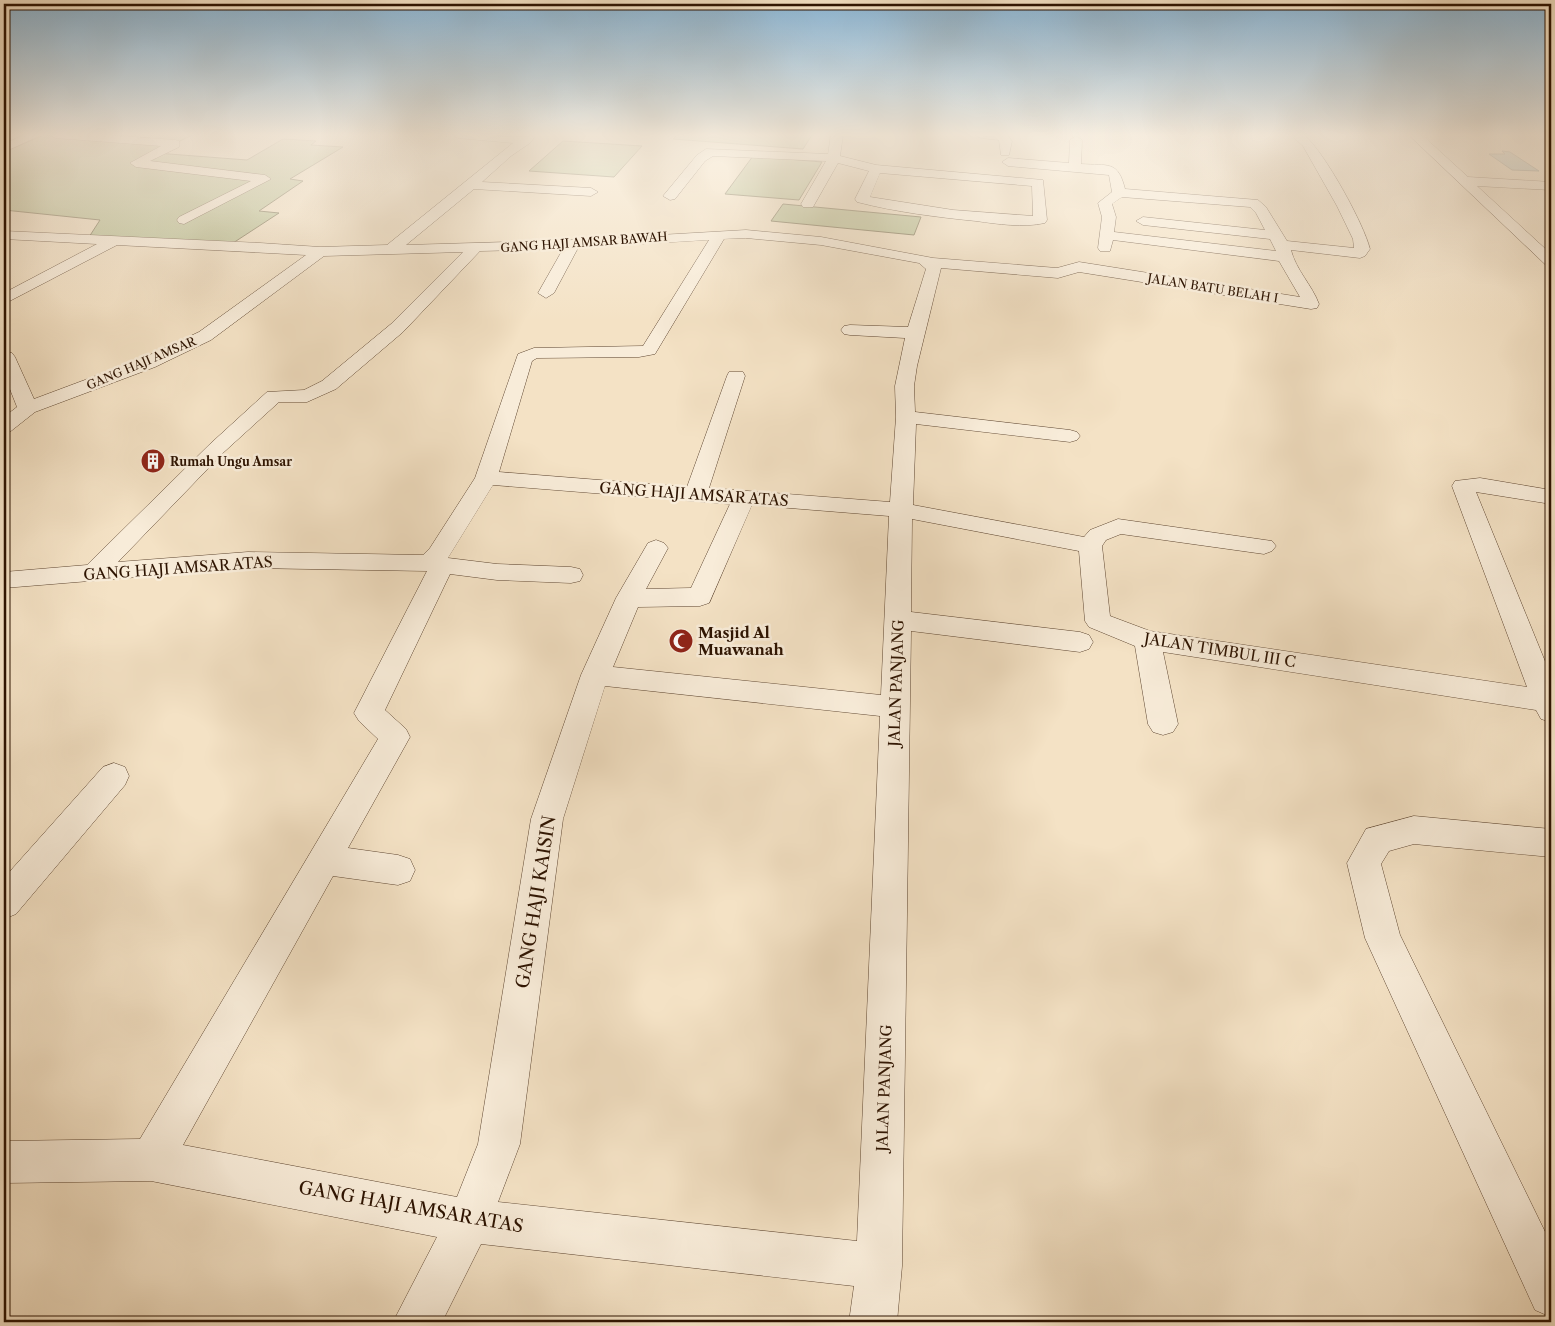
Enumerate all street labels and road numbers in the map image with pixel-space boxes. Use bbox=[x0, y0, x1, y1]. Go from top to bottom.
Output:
street label: GANG HAJI AMSAR BAWAH bbox=[500, 229, 668, 255]
street label: JALAN BATU BELAH I bbox=[1145, 270, 1279, 306]
street label: GANG HAJI AMSAR bbox=[84, 333, 199, 393]
street label: GANG HAJI AMSAR ATAS bbox=[599, 478, 789, 510]
street label: GANG HAJI AMSAR ATAS bbox=[83, 552, 273, 584]
street label: JALAN PANJANG bbox=[884, 619, 908, 749]
street label: JALAN TIMBUL III C bbox=[1141, 628, 1297, 671]
street label: GANG HAJI KAISIN bbox=[511, 814, 561, 990]
street label: JALAN PANJANG bbox=[872, 1024, 896, 1154]
street label: GANG HAJI AMSAR ATAS bbox=[297, 1176, 525, 1238]

